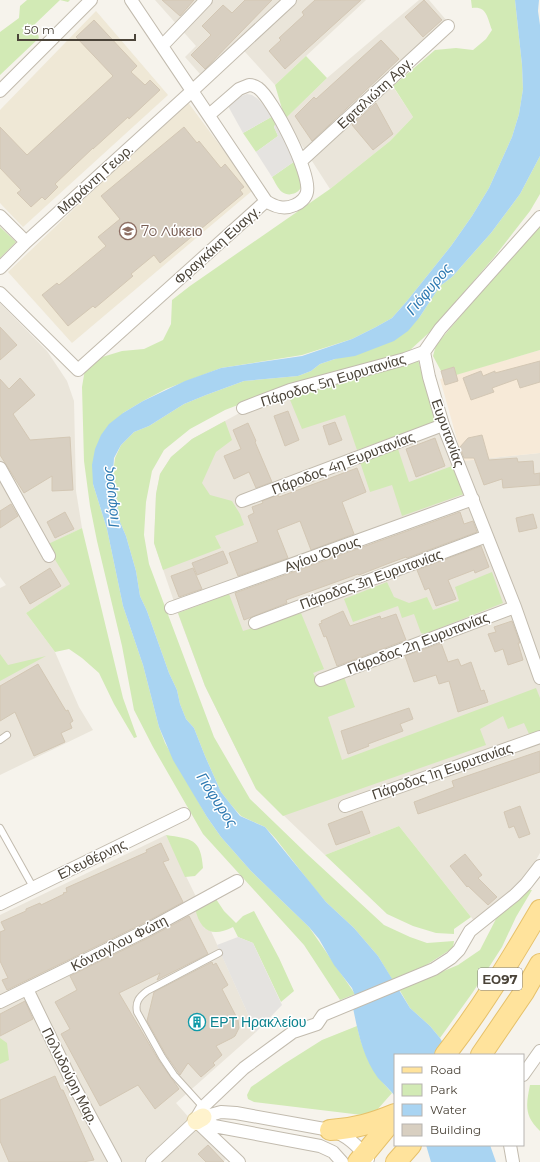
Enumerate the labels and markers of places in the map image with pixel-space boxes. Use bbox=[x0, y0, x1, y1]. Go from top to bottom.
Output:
school or university icon: 7o Λύκειο bbox=[118, 221, 138, 241]
place label: 7o Λύκειο bbox=[141, 222, 203, 240]
building icon: ΕΡΤ Ηρακλείου bbox=[187, 1012, 207, 1032]
place label: ΕΡΤ Ηρακλείου bbox=[210, 1013, 306, 1031]

